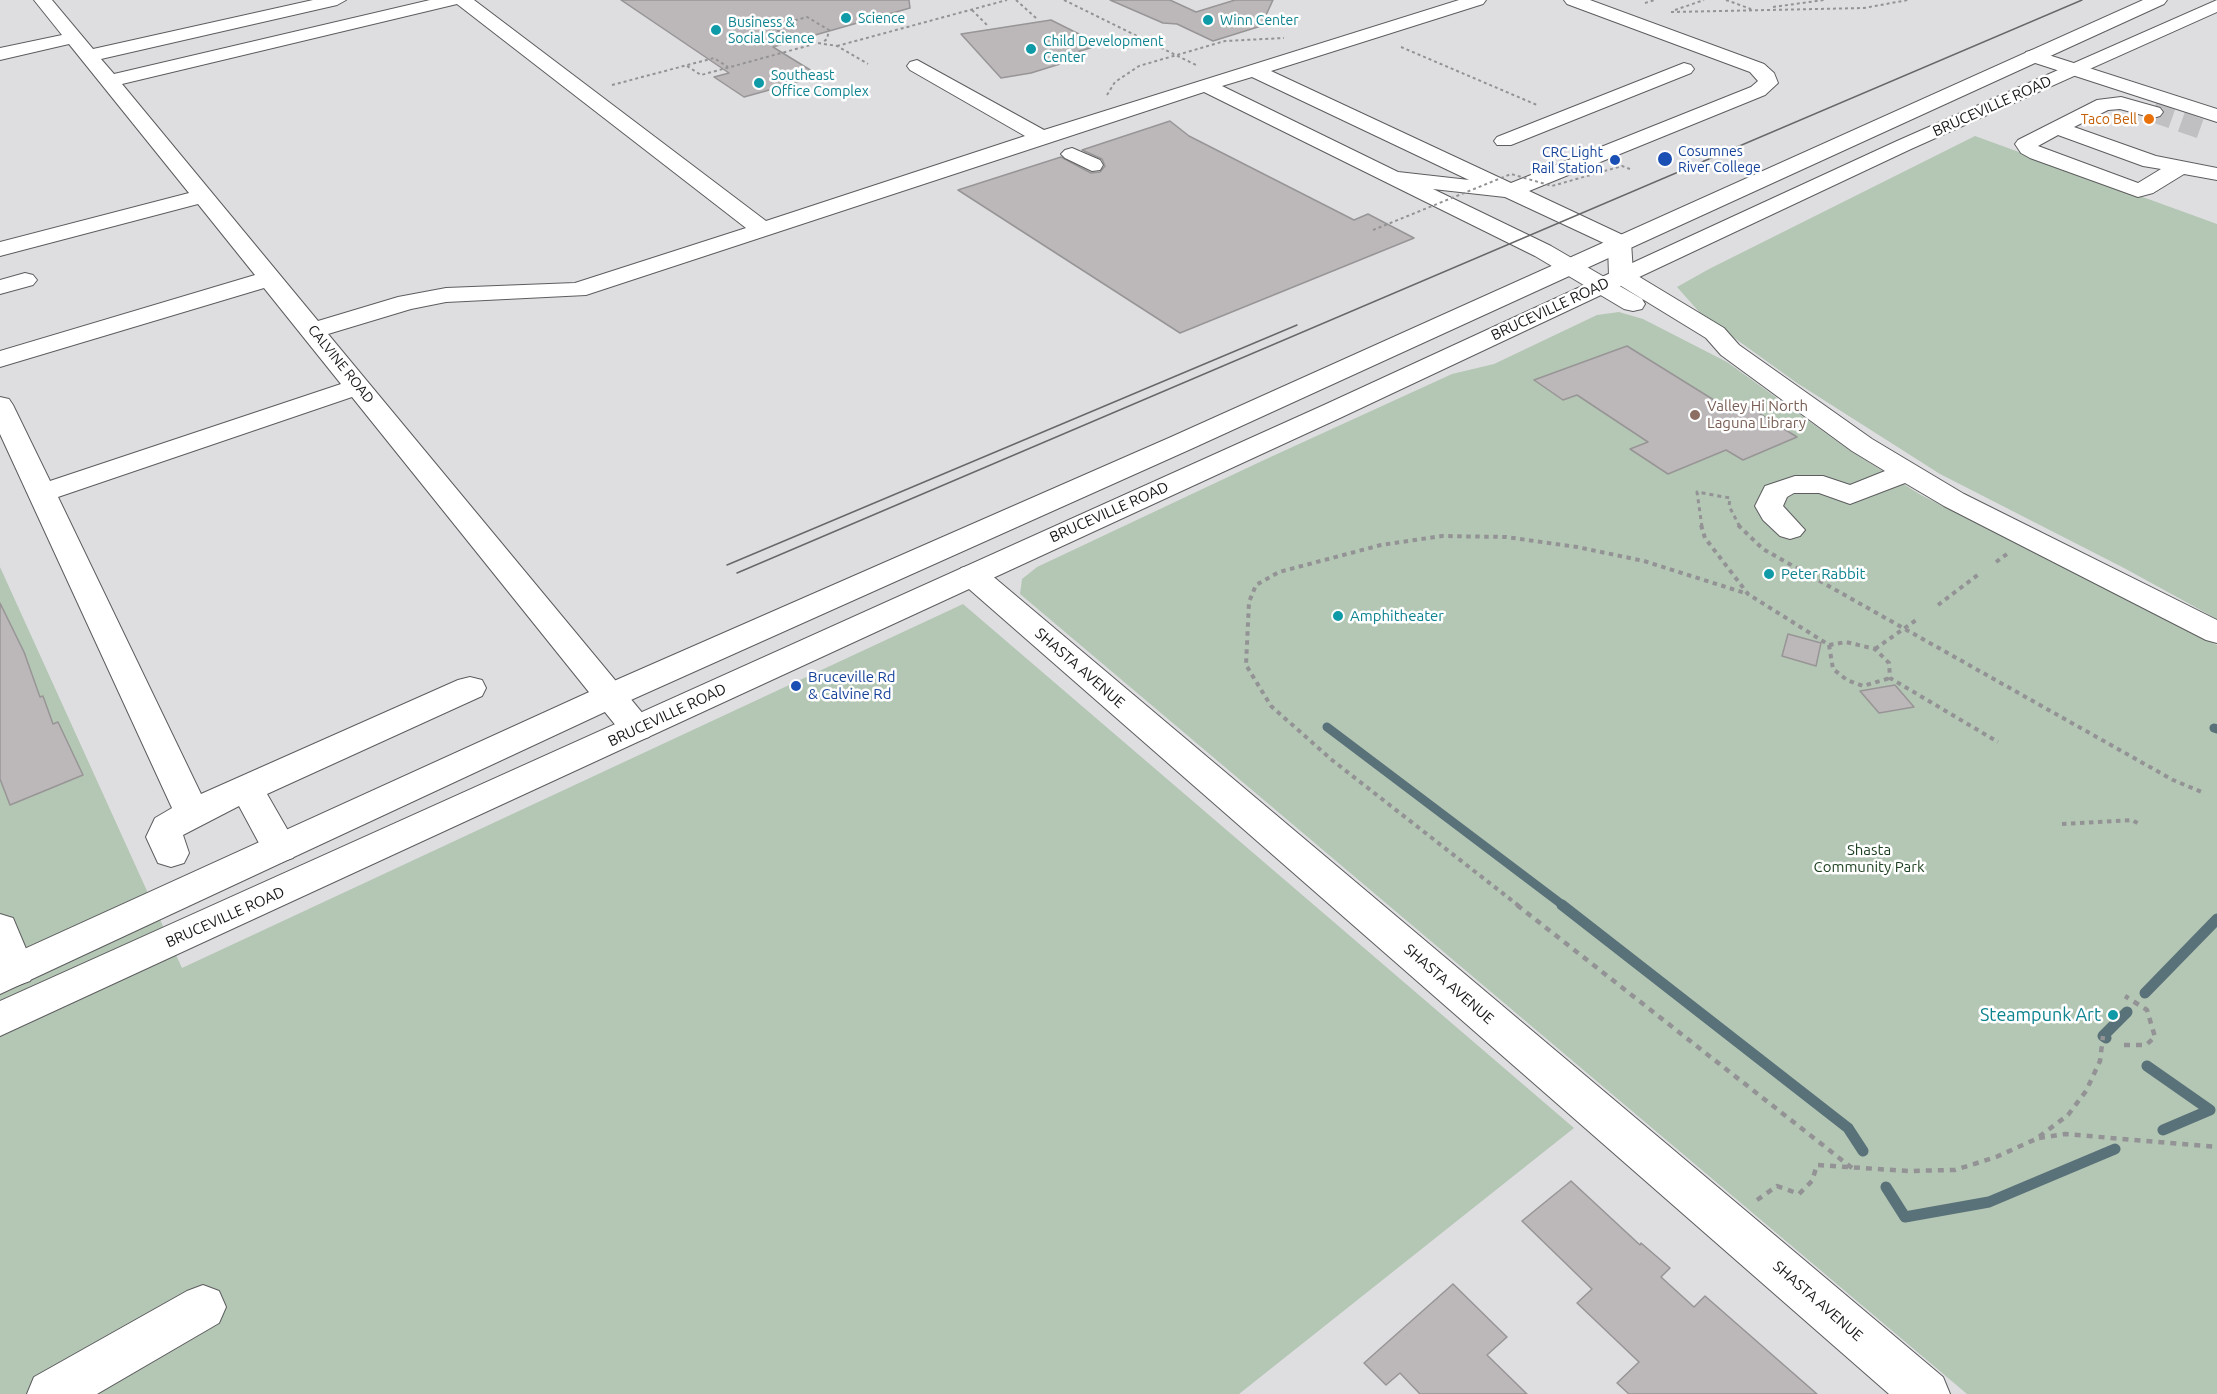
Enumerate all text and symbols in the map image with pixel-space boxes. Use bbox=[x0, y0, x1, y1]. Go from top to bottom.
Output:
place label: Science bbox=[858, 10, 905, 26]
marker: Science bbox=[839, 11, 853, 25]
place label: Winn Center bbox=[1220, 12, 1299, 28]
marker: Winn Center bbox=[1201, 13, 1215, 27]
place label: Business & Social Science bbox=[728, 14, 815, 46]
marker: Business & Social Science bbox=[709, 23, 723, 37]
place label: Child Development Center bbox=[1043, 33, 1164, 66]
marker: Child Development Center bbox=[1024, 42, 1038, 56]
place label: Southeast Office Complex bbox=[771, 67, 869, 100]
street label: BRUCEVILLE ROAD bbox=[1930, 72, 2054, 140]
marker: Southeast Office Complex bbox=[752, 76, 766, 90]
place label: Taco Bell bbox=[2081, 111, 2137, 127]
marker: Taco Bell bbox=[2142, 112, 2156, 126]
place label: Cosumnes River College bbox=[1678, 143, 1761, 176]
place label: CRC Light Rail Station bbox=[1532, 144, 1603, 176]
marker: Cosumnes River College bbox=[1656, 150, 1674, 168]
marker: CRC Light Rail Station bbox=[1608, 153, 1622, 167]
street label: BRUCEVILLE ROAD bbox=[1488, 274, 1612, 344]
street label: CALVINE ROAD bbox=[304, 321, 378, 407]
place label: Valley Hi North Laguna Library bbox=[1707, 397, 1808, 432]
marker: Valley Hi North Laguna Library bbox=[1688, 408, 1702, 422]
street label: BRUCEVILLE ROAD bbox=[1047, 478, 1171, 546]
place label: Peter Rabbit bbox=[1781, 565, 1865, 583]
marker: Peter Rabbit bbox=[1762, 567, 1776, 581]
place label: Amphitheater bbox=[1350, 607, 1444, 625]
marker: Amphitheater bbox=[1331, 609, 1345, 623]
street label: SHASTA AVENUE bbox=[1031, 624, 1129, 712]
place label: Bruceville Rd & Calvine Rd bbox=[808, 668, 896, 703]
marker: Bruceville Rd & Calvine Rd bbox=[789, 679, 803, 693]
street label: BRUCEVILLE ROAD bbox=[605, 680, 729, 750]
park label: Shasta Community Park bbox=[1814, 841, 1924, 876]
street label: BRUCEVILLE ROAD bbox=[163, 883, 287, 951]
street label: SHASTA AVENUE bbox=[1400, 940, 1498, 1028]
place label: Steampunk Art bbox=[1980, 1004, 2101, 1026]
marker: Steampunk Art bbox=[2106, 1008, 2120, 1022]
street label: SHASTA AVENUE bbox=[1769, 1257, 1867, 1345]

